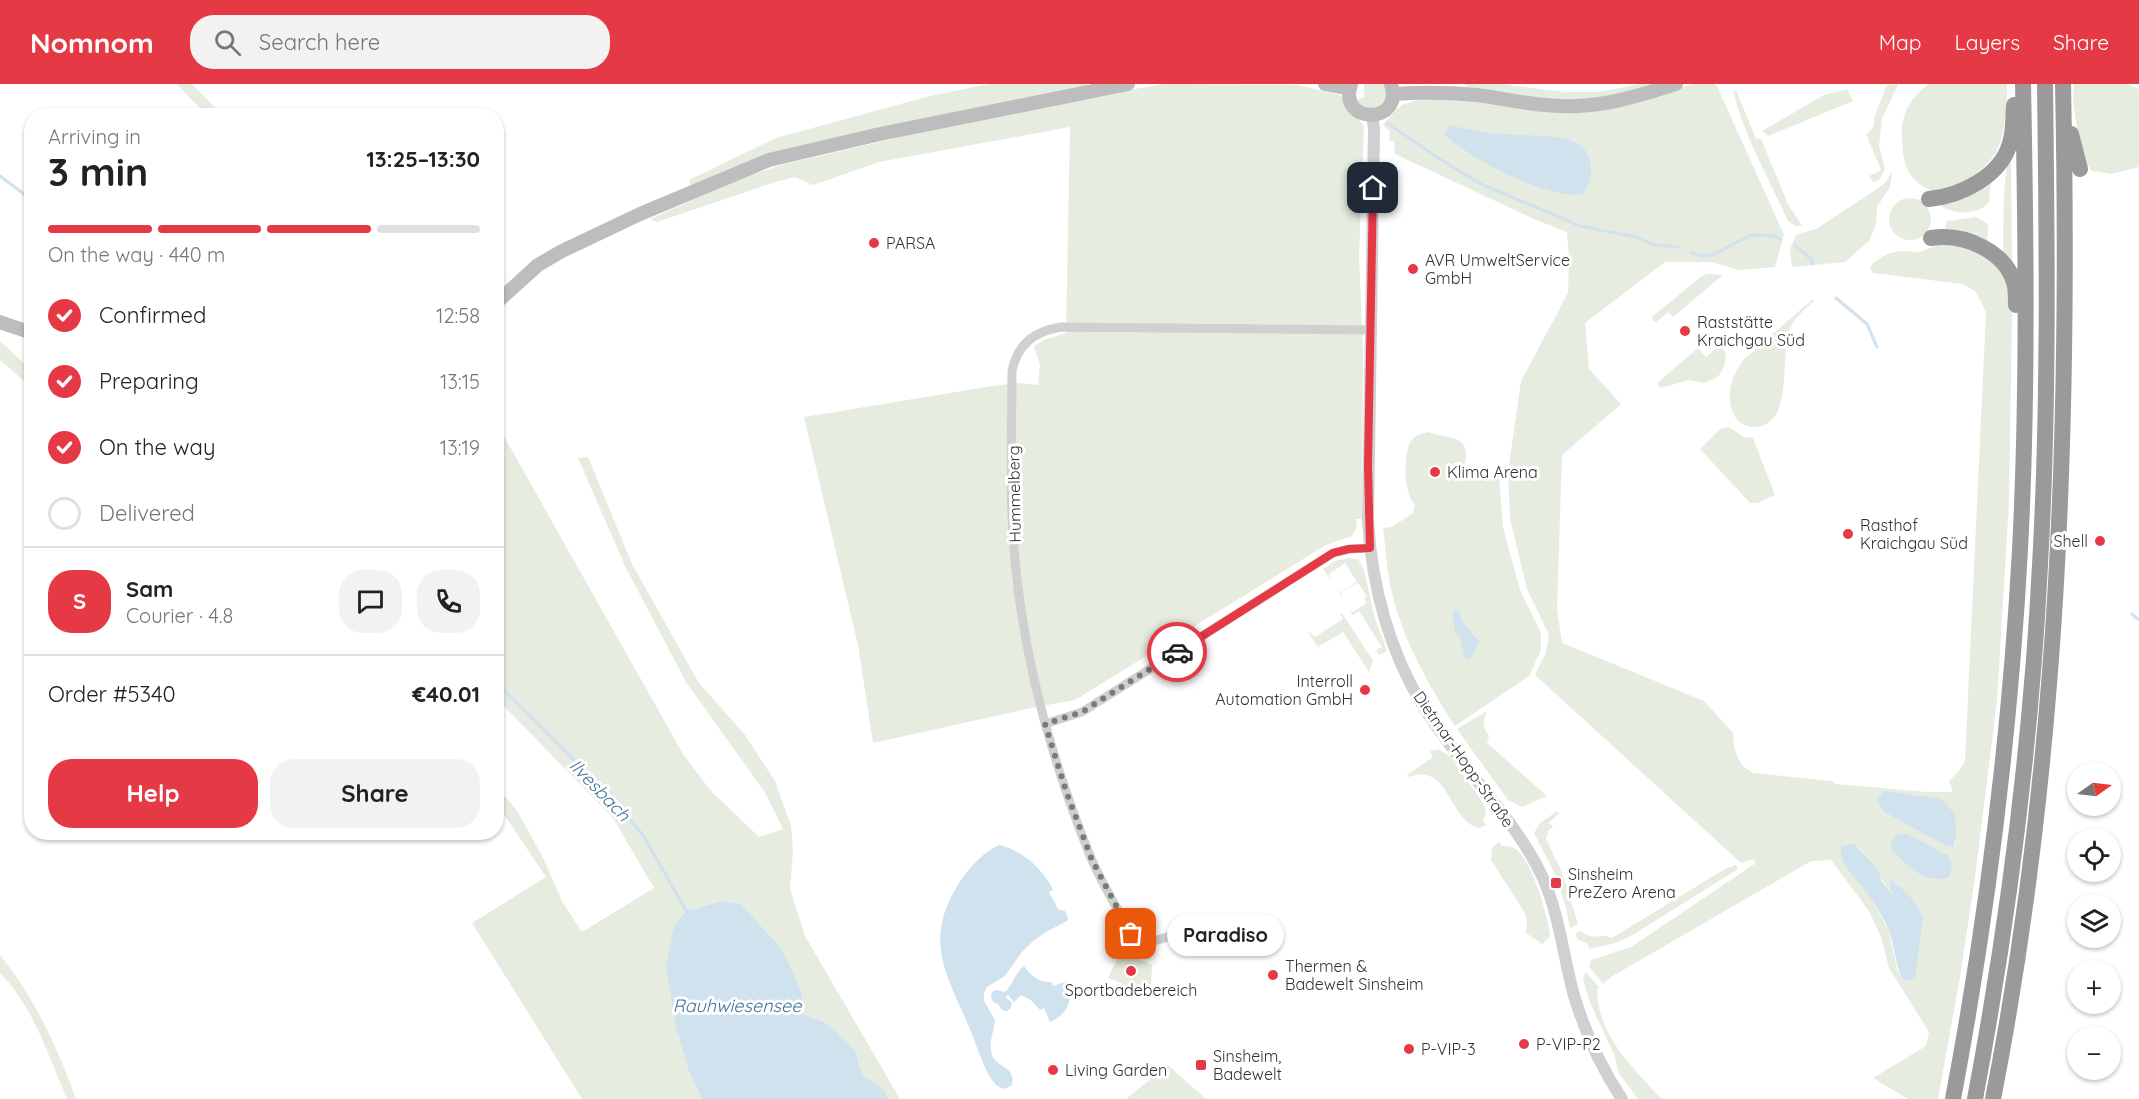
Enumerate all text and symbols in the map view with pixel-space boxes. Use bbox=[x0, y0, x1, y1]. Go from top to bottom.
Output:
search box bbox=[190, 15, 610, 69]
text: Nomnom bbox=[30, 25, 154, 60]
icon: search bbox=[211, 26, 244, 59]
text: Search here bbox=[259, 28, 380, 56]
text: Map bbox=[1879, 29, 1922, 55]
text: Layers bbox=[1955, 29, 2020, 55]
text: Share bbox=[2053, 29, 2109, 55]
text: Arriving in bbox=[48, 124, 141, 149]
text: 13:25–13:30 bbox=[366, 145, 480, 173]
text: 3 min bbox=[48, 147, 148, 196]
pin bbox=[1347, 162, 1398, 213]
icon: home bbox=[1356, 171, 1389, 204]
place label: PARSA bbox=[886, 233, 935, 253]
marker: PARSA bbox=[867, 236, 881, 250]
text: On the way · 440 m bbox=[48, 242, 225, 267]
place label: AVR UmweltService GmbH bbox=[1425, 250, 1570, 288]
marker: AVR UmweltService GmbH bbox=[1406, 262, 1420, 276]
icon: check bbox=[48, 299, 81, 332]
text: Confirmed bbox=[99, 301, 206, 329]
text: 12:58 bbox=[436, 303, 480, 328]
place label: Raststätte Kraichgau Süd bbox=[1697, 312, 1805, 350]
marker: Raststätte Kraichgau Süd bbox=[1678, 324, 1692, 338]
icon: check bbox=[48, 365, 81, 398]
text: Preparing bbox=[99, 367, 199, 395]
text: 13:15 bbox=[440, 369, 480, 394]
icon: check bbox=[48, 431, 81, 464]
text: On the way bbox=[99, 433, 215, 461]
text: 13:19 bbox=[440, 435, 480, 460]
street label: Hummelberg bbox=[1003, 445, 1025, 543]
place label: Klima Arena bbox=[1447, 462, 1538, 482]
marker: Klima Arena bbox=[1428, 465, 1442, 479]
text: Delivered bbox=[99, 499, 195, 527]
place label: Rasthof Kraichgau Süd bbox=[1860, 515, 1968, 553]
marker: Rasthof Kraichgau Süd bbox=[1841, 527, 1855, 541]
place label: Shell bbox=[2054, 531, 2088, 551]
marker: Shell bbox=[2093, 534, 2107, 548]
button: chat bbox=[339, 570, 402, 633]
button: phone bbox=[417, 570, 480, 633]
text: Sam bbox=[126, 575, 173, 603]
text: S bbox=[73, 587, 86, 615]
text: Courier · 4.8 bbox=[126, 603, 233, 628]
courier bbox=[1147, 622, 1207, 682]
icon: car bbox=[1161, 636, 1194, 669]
place label: Interroll Automation GmbH bbox=[1215, 671, 1353, 709]
text: Order #5340 bbox=[48, 680, 176, 708]
text: €40.01 bbox=[412, 680, 480, 708]
marker: Interroll Automation GmbH bbox=[1358, 683, 1372, 697]
street label: Dietmar-Hopp-Straße bbox=[1409, 687, 1519, 831]
water label: Ilvesbach bbox=[565, 754, 636, 826]
button: Help bbox=[48, 759, 258, 828]
button: Share bbox=[270, 759, 480, 828]
north arrow bbox=[2067, 762, 2121, 816]
map controls bbox=[2067, 762, 2121, 1080]
button: locate bbox=[2067, 828, 2121, 882]
place label: Sinsheim PreZero Arena bbox=[1568, 864, 1676, 902]
marker: Sinsheim PreZero Arena bbox=[1549, 876, 1563, 890]
button: layers bbox=[2067, 894, 2121, 948]
pin bbox=[1105, 908, 1156, 959]
callout: Paradiso bbox=[1167, 913, 1284, 955]
icon: bag bbox=[1114, 917, 1147, 950]
text: Paradiso bbox=[1183, 922, 1268, 947]
place label: Thermen & Badewelt Sinsheim bbox=[1285, 956, 1424, 994]
button: + bbox=[2067, 960, 2121, 1014]
marker: Sportbadebereich bbox=[1124, 964, 1138, 978]
marker: Thermen & Badewelt Sinsheim bbox=[1266, 968, 1280, 982]
place label: Sportbadebereich bbox=[1065, 980, 1197, 1000]
water label: Rauhwiesensee bbox=[673, 994, 802, 1017]
button: − bbox=[2067, 1026, 2121, 1080]
place label: P-VIP-P2 bbox=[1536, 1034, 1601, 1054]
marker: P-VIP-P2 bbox=[1517, 1037, 1531, 1051]
place label: P-VIP-3 bbox=[1421, 1039, 1476, 1059]
marker: P-VIP-3 bbox=[1402, 1042, 1416, 1056]
place label: Sinsheim, Badewelt bbox=[1213, 1046, 1282, 1084]
marker: Sinsheim, Badewelt bbox=[1194, 1058, 1208, 1072]
place label: Living Garden bbox=[1065, 1060, 1167, 1080]
marker: Living Garden bbox=[1046, 1063, 1060, 1077]

